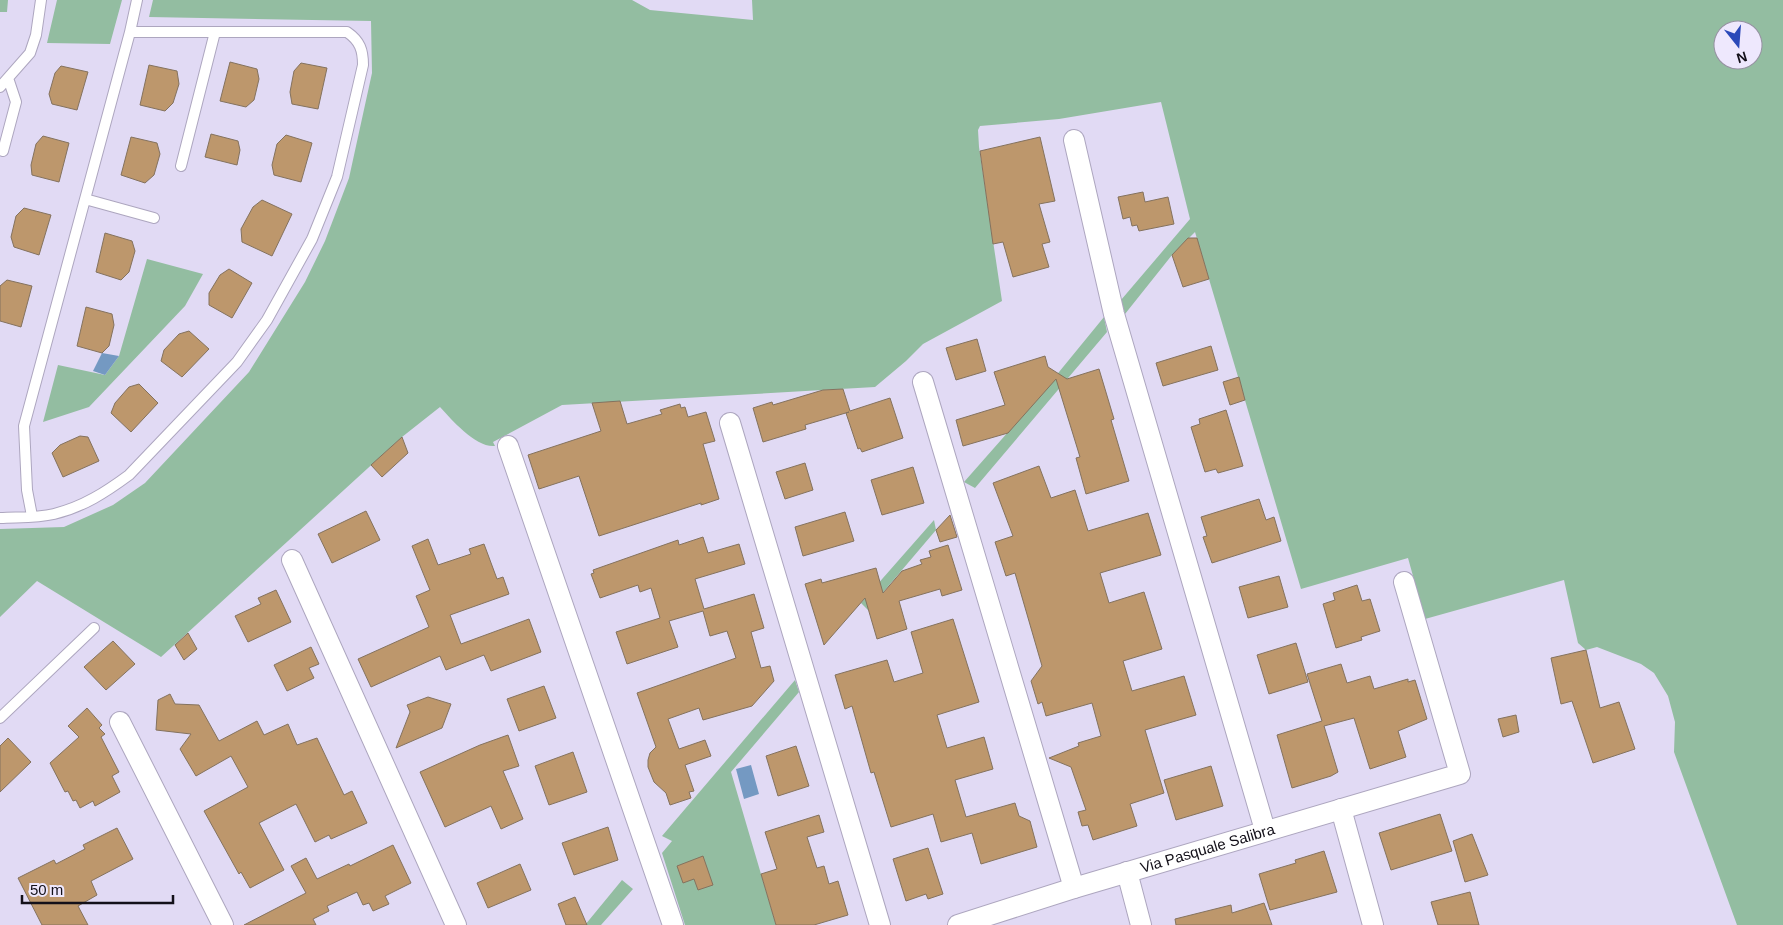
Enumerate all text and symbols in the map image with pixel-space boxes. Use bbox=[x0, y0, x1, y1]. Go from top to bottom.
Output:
north arrow bbox=[1713, 20, 1763, 70]
text: N bbox=[1735, 48, 1749, 67]
street label: Via Pasquale Salibra bbox=[1138, 820, 1277, 876]
scale bar bbox=[22, 872, 174, 904]
text: 50 m bbox=[30, 881, 63, 898]

